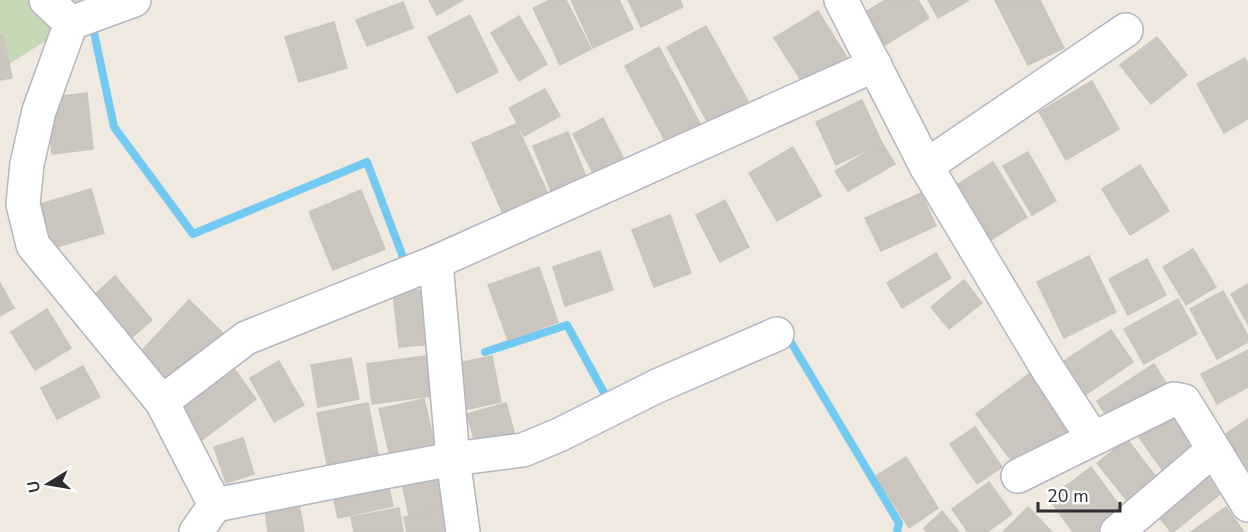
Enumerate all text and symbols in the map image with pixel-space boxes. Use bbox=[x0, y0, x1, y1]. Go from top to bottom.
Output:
north arrow bbox=[18, 454, 78, 514]
scale bar bbox=[1038, 475, 1120, 513]
text: U bbox=[22, 479, 46, 495]
text: 20 m bbox=[1047, 484, 1089, 508]

